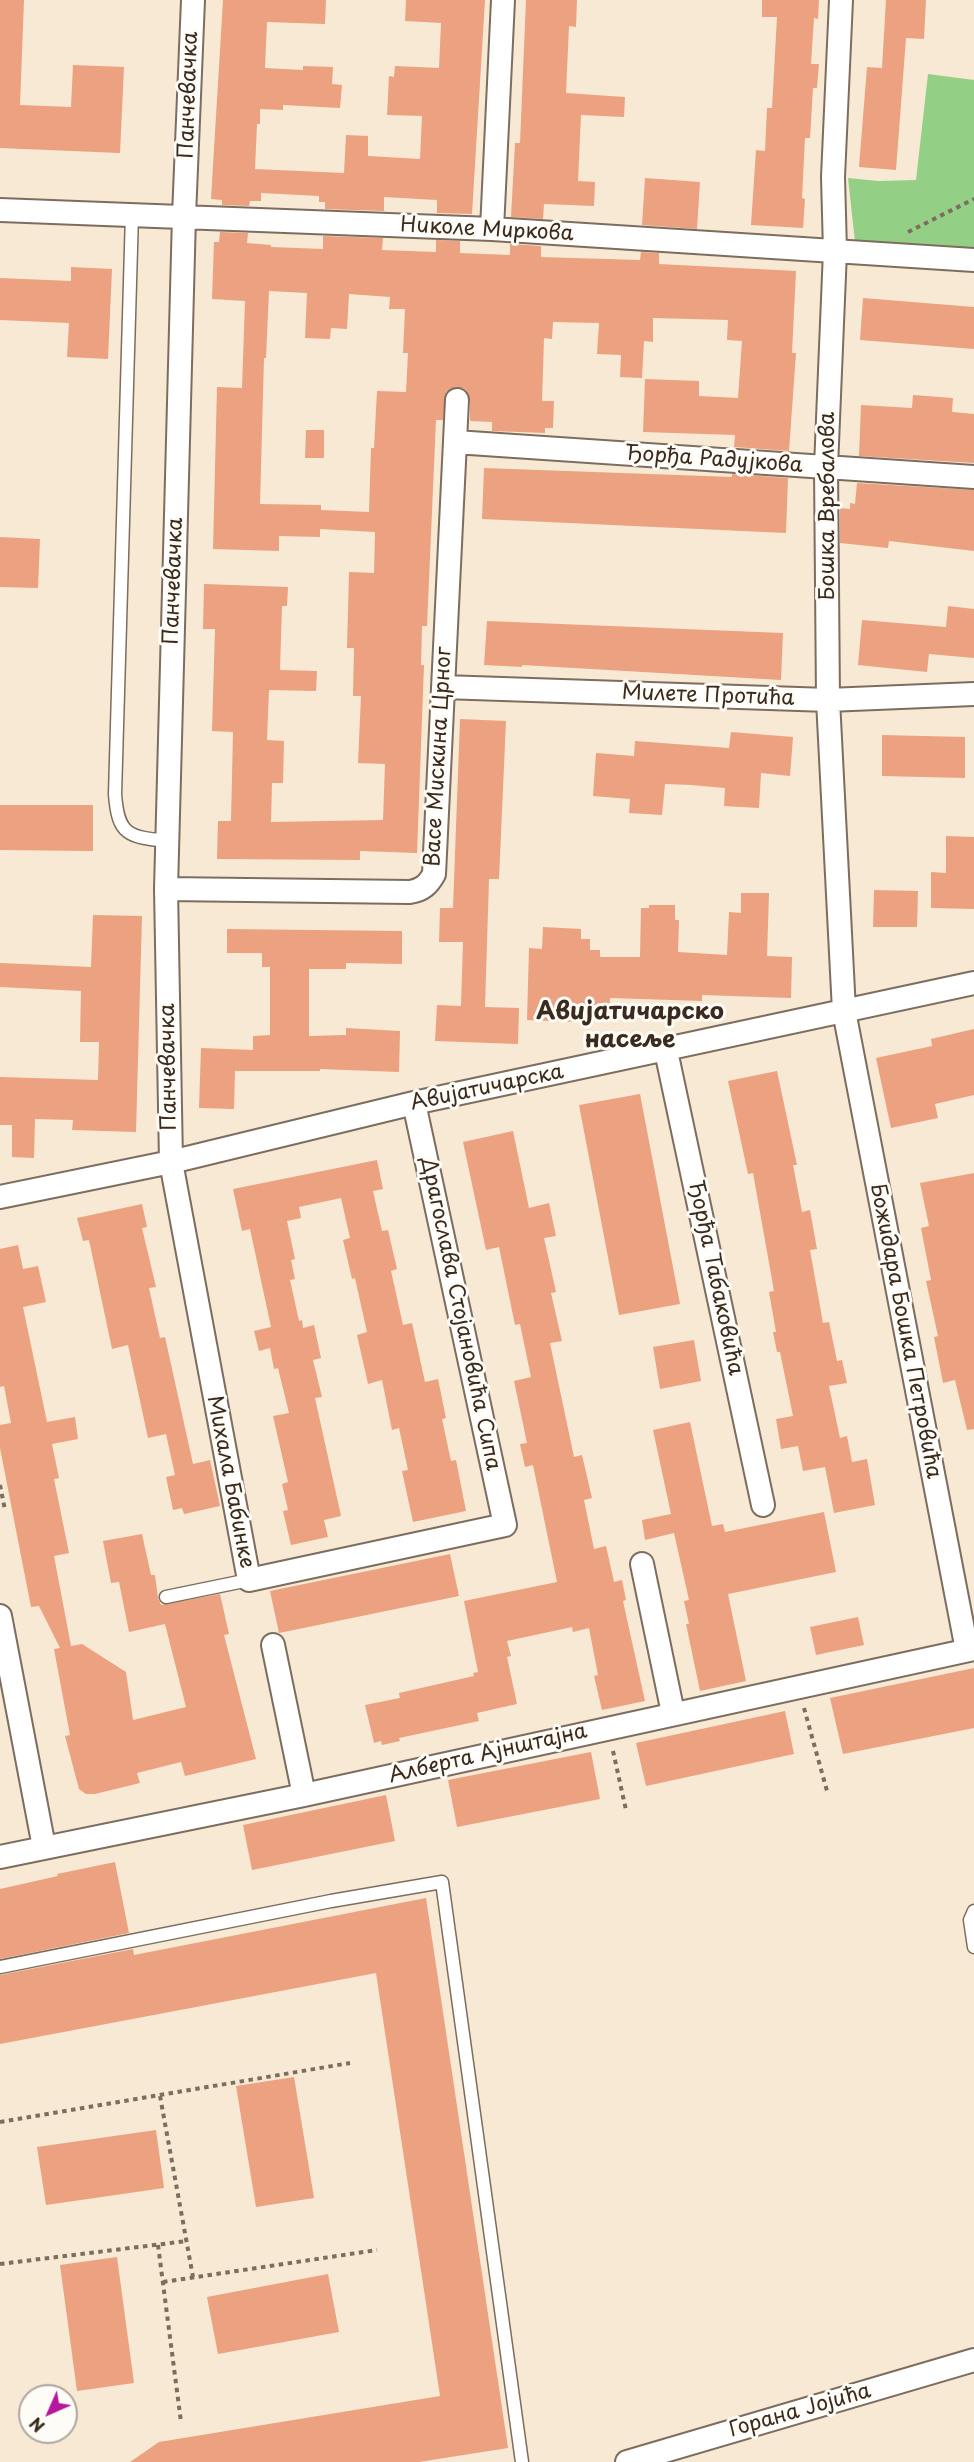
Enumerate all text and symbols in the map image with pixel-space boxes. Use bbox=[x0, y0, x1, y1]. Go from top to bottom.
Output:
street label: Панчевачка bbox=[174, 31, 204, 159]
street label: Николе Миркова bbox=[400, 213, 574, 247]
street label: Бошка Вребалова bbox=[815, 412, 841, 600]
street label: Ђорђа Радујкова bbox=[624, 441, 804, 479]
street label: Панчевачка bbox=[159, 517, 189, 645]
street label: Васе Мискина Црног bbox=[421, 646, 457, 868]
street label: Милете Протића bbox=[621, 680, 795, 712]
district label: Авијатичарско насеље bbox=[536, 998, 724, 1054]
street label: Панчевачка bbox=[155, 1003, 183, 1131]
street label: Авијатичарска bbox=[408, 1059, 566, 1117]
street label: Драгослава Стојановића Сипа bbox=[414, 1155, 506, 1473]
street label: Ђорђа Табаковића bbox=[682, 1178, 748, 1378]
street label: Божидара Бошка Петровића bbox=[864, 1181, 946, 1481]
street label: Михала Бабинке bbox=[201, 1393, 259, 1571]
street label: Алберта Ајнштајна bbox=[386, 1719, 590, 1789]
street label: Горана Јојића bbox=[726, 2379, 874, 2443]
north arrow bbox=[18, 2384, 78, 2444]
text: N bbox=[24, 2412, 50, 2438]

